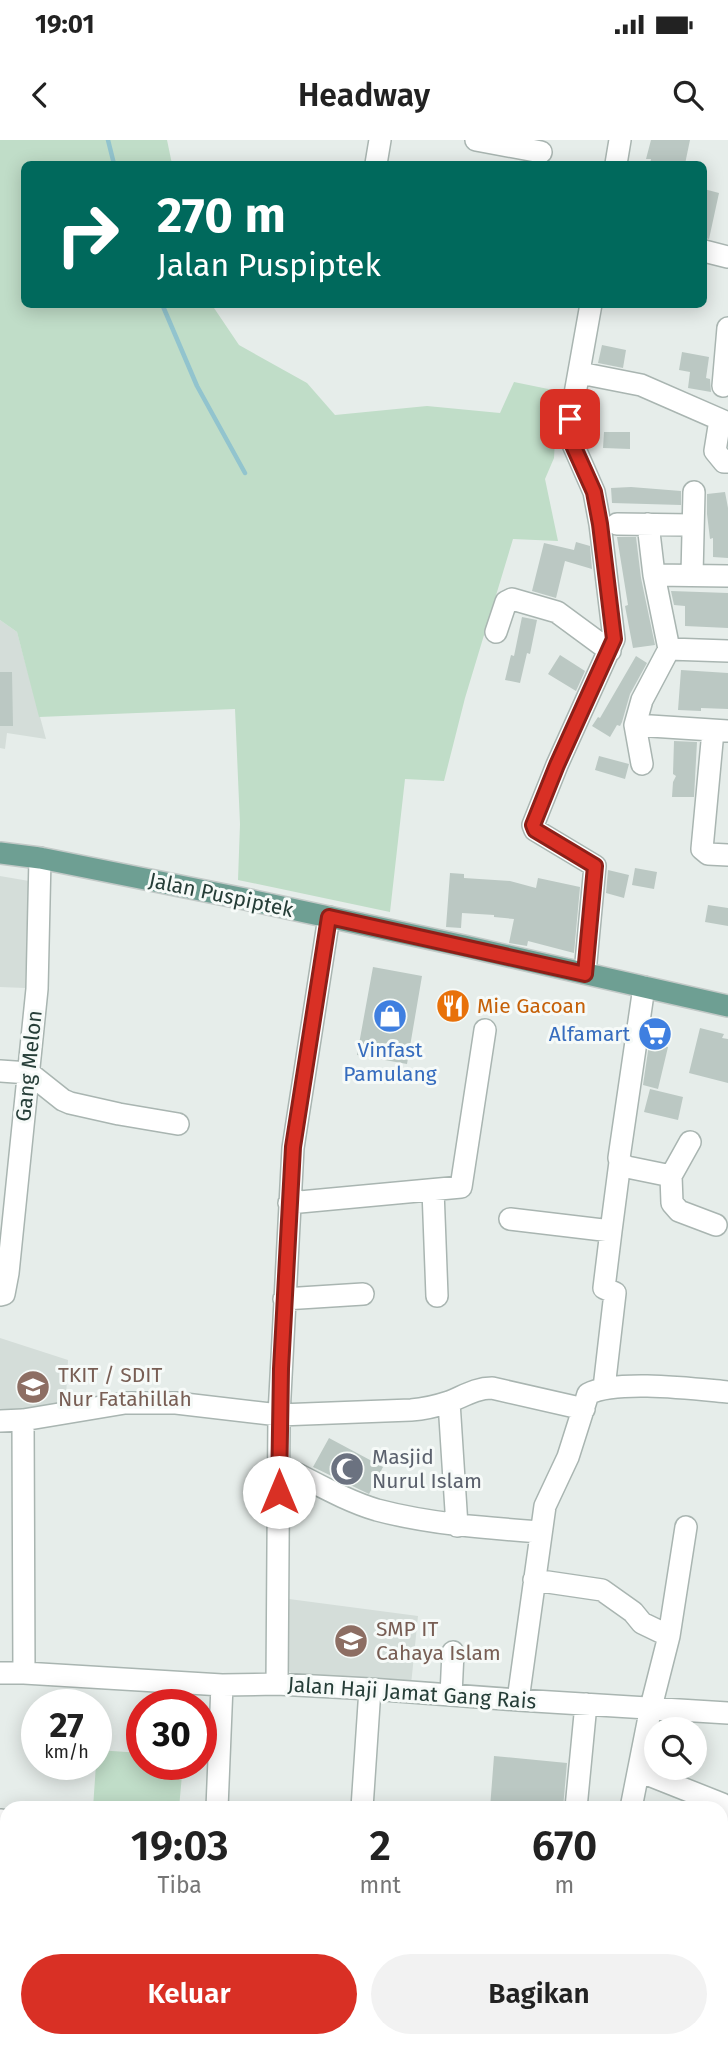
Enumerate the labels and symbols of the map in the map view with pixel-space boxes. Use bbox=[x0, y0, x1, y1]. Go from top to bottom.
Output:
pin bbox=[540, 389, 600, 449]
street label: Jalan Puspiptek bbox=[146, 867, 296, 923]
restaurant icon: Mie Gacoan bbox=[434, 987, 472, 1025]
place label: Mie Gacoan bbox=[477, 993, 586, 1019]
shop icon: Vinfast Pamulang bbox=[371, 997, 409, 1035]
street label: Gang Melon bbox=[10, 1009, 48, 1123]
supermarket icon: Alfamart bbox=[636, 1015, 674, 1053]
place label: Alfamart bbox=[549, 1021, 630, 1047]
place label: Vinfast Pamulang bbox=[343, 1037, 437, 1087]
place label: TKIT / SDIT Nur Fatahillah bbox=[58, 1362, 192, 1412]
school or university icon: TKIT / SDIT Nur Fatahillah bbox=[14, 1368, 52, 1406]
place label: Masjid Nurul Islam bbox=[372, 1444, 482, 1494]
mosque icon: Masjid Nurul Islam bbox=[328, 1450, 366, 1488]
position arrow bbox=[242, 1455, 316, 1529]
place label: SMP IT Cahaya Islam bbox=[376, 1616, 501, 1666]
school or university icon: SMP IT Cahaya Islam bbox=[332, 1622, 370, 1660]
street label: Jalan Haji Jamat Gang Rais bbox=[287, 1671, 537, 1715]
speed limit sign: 30 bbox=[126, 1689, 217, 1780]

